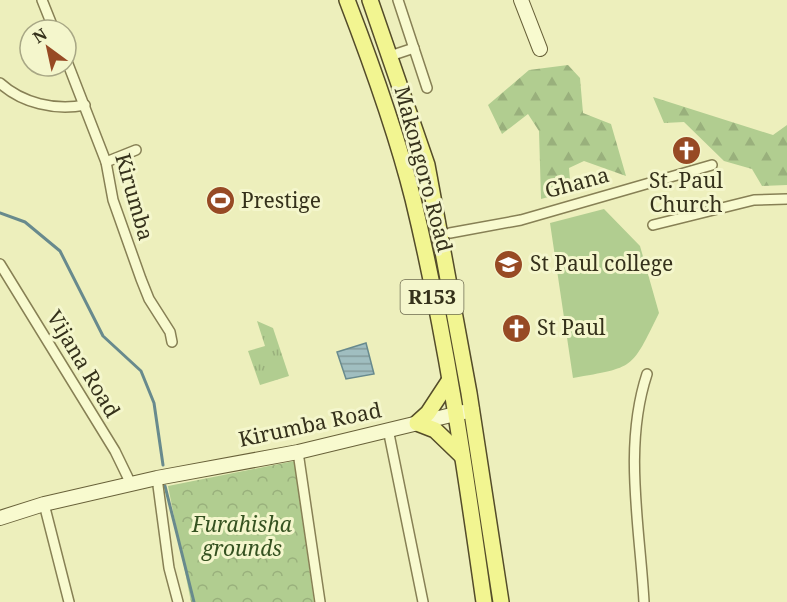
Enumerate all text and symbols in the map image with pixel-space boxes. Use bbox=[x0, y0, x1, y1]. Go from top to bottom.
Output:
north arrow bbox=[18, 18, 78, 78]
text: N bbox=[29, 23, 51, 48]
street label: Makongoro Road bbox=[388, 83, 460, 255]
church icon: St. Paul Church bbox=[670, 134, 702, 166]
street label: Kirumba bbox=[109, 150, 161, 243]
street label: Ghana bbox=[541, 160, 612, 204]
place label: St. Paul Church bbox=[649, 166, 723, 218]
sports icon: Prestige bbox=[204, 185, 236, 217]
place label: Prestige bbox=[241, 186, 321, 214]
school or university icon: St Paul college bbox=[493, 248, 525, 280]
place label: St Paul college bbox=[530, 249, 673, 277]
road number: R153 bbox=[400, 280, 464, 314]
street label: Vijana Road bbox=[41, 305, 127, 422]
church icon: St Paul bbox=[500, 312, 532, 344]
place label: St Paul bbox=[537, 313, 606, 341]
street label: Kirumba Road bbox=[236, 395, 384, 453]
park label: Furahisha grounds bbox=[191, 510, 293, 562]

